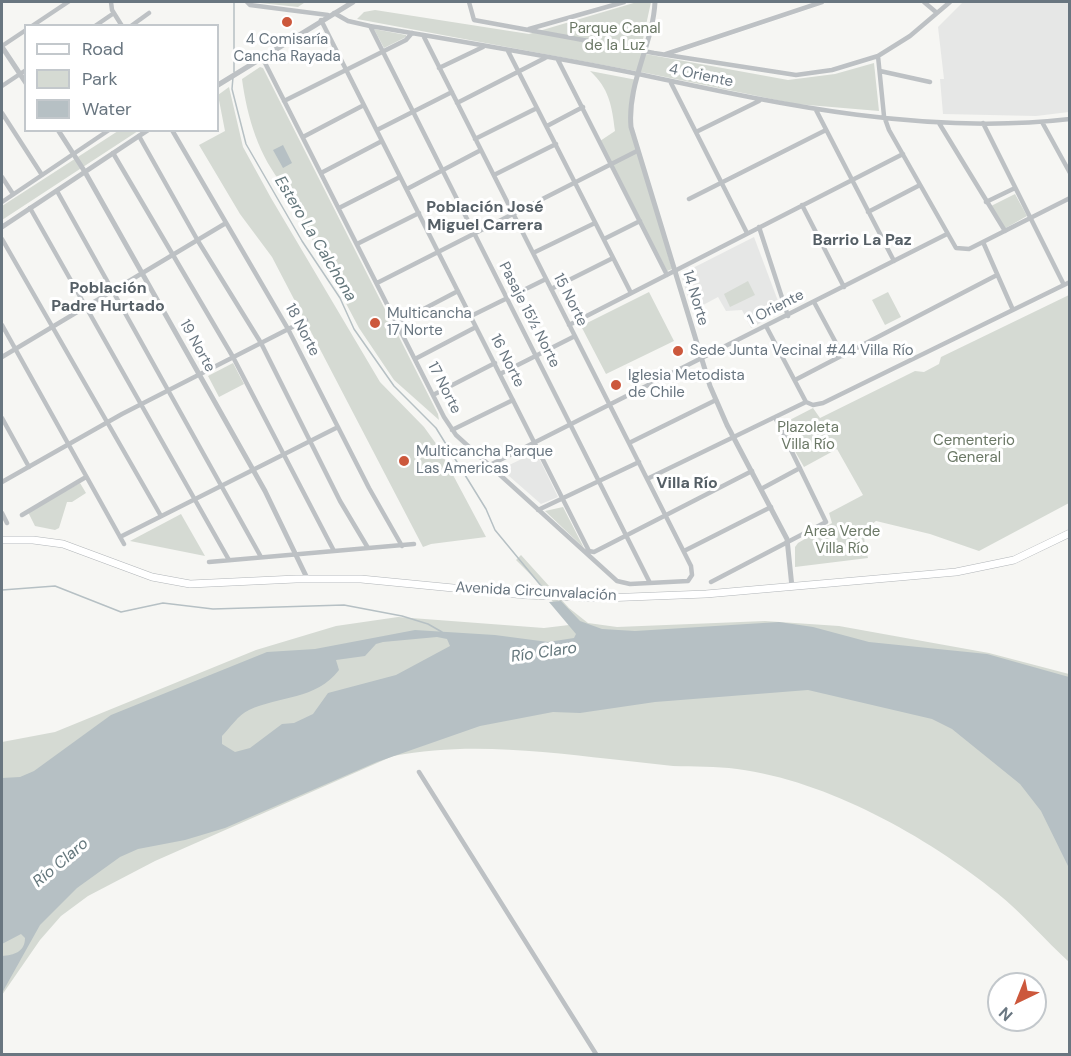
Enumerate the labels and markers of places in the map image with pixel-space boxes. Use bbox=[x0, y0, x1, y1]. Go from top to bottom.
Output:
marker: 4 Comisaría Cancha Rayada bbox=[280, 15, 294, 29]
place label: 4 Comisaría Cancha Rayada bbox=[233, 31, 341, 66]
place label: Multicancha 17 Norte bbox=[387, 305, 472, 340]
marker: Multicancha 17 Norte bbox=[368, 316, 382, 330]
place label: Sede Junta Vecinal #44 Villa Río bbox=[690, 342, 914, 360]
marker: Sede Junta Vecinal #44 Villa Río bbox=[671, 344, 685, 358]
place label: Iglesia Metodista de Chile bbox=[628, 367, 745, 402]
marker: Iglesia Metodista de Chile bbox=[609, 378, 623, 392]
place label: Multicancha Parque Las Americas bbox=[416, 443, 553, 478]
marker: Multicancha Parque Las Americas bbox=[397, 454, 411, 468]

